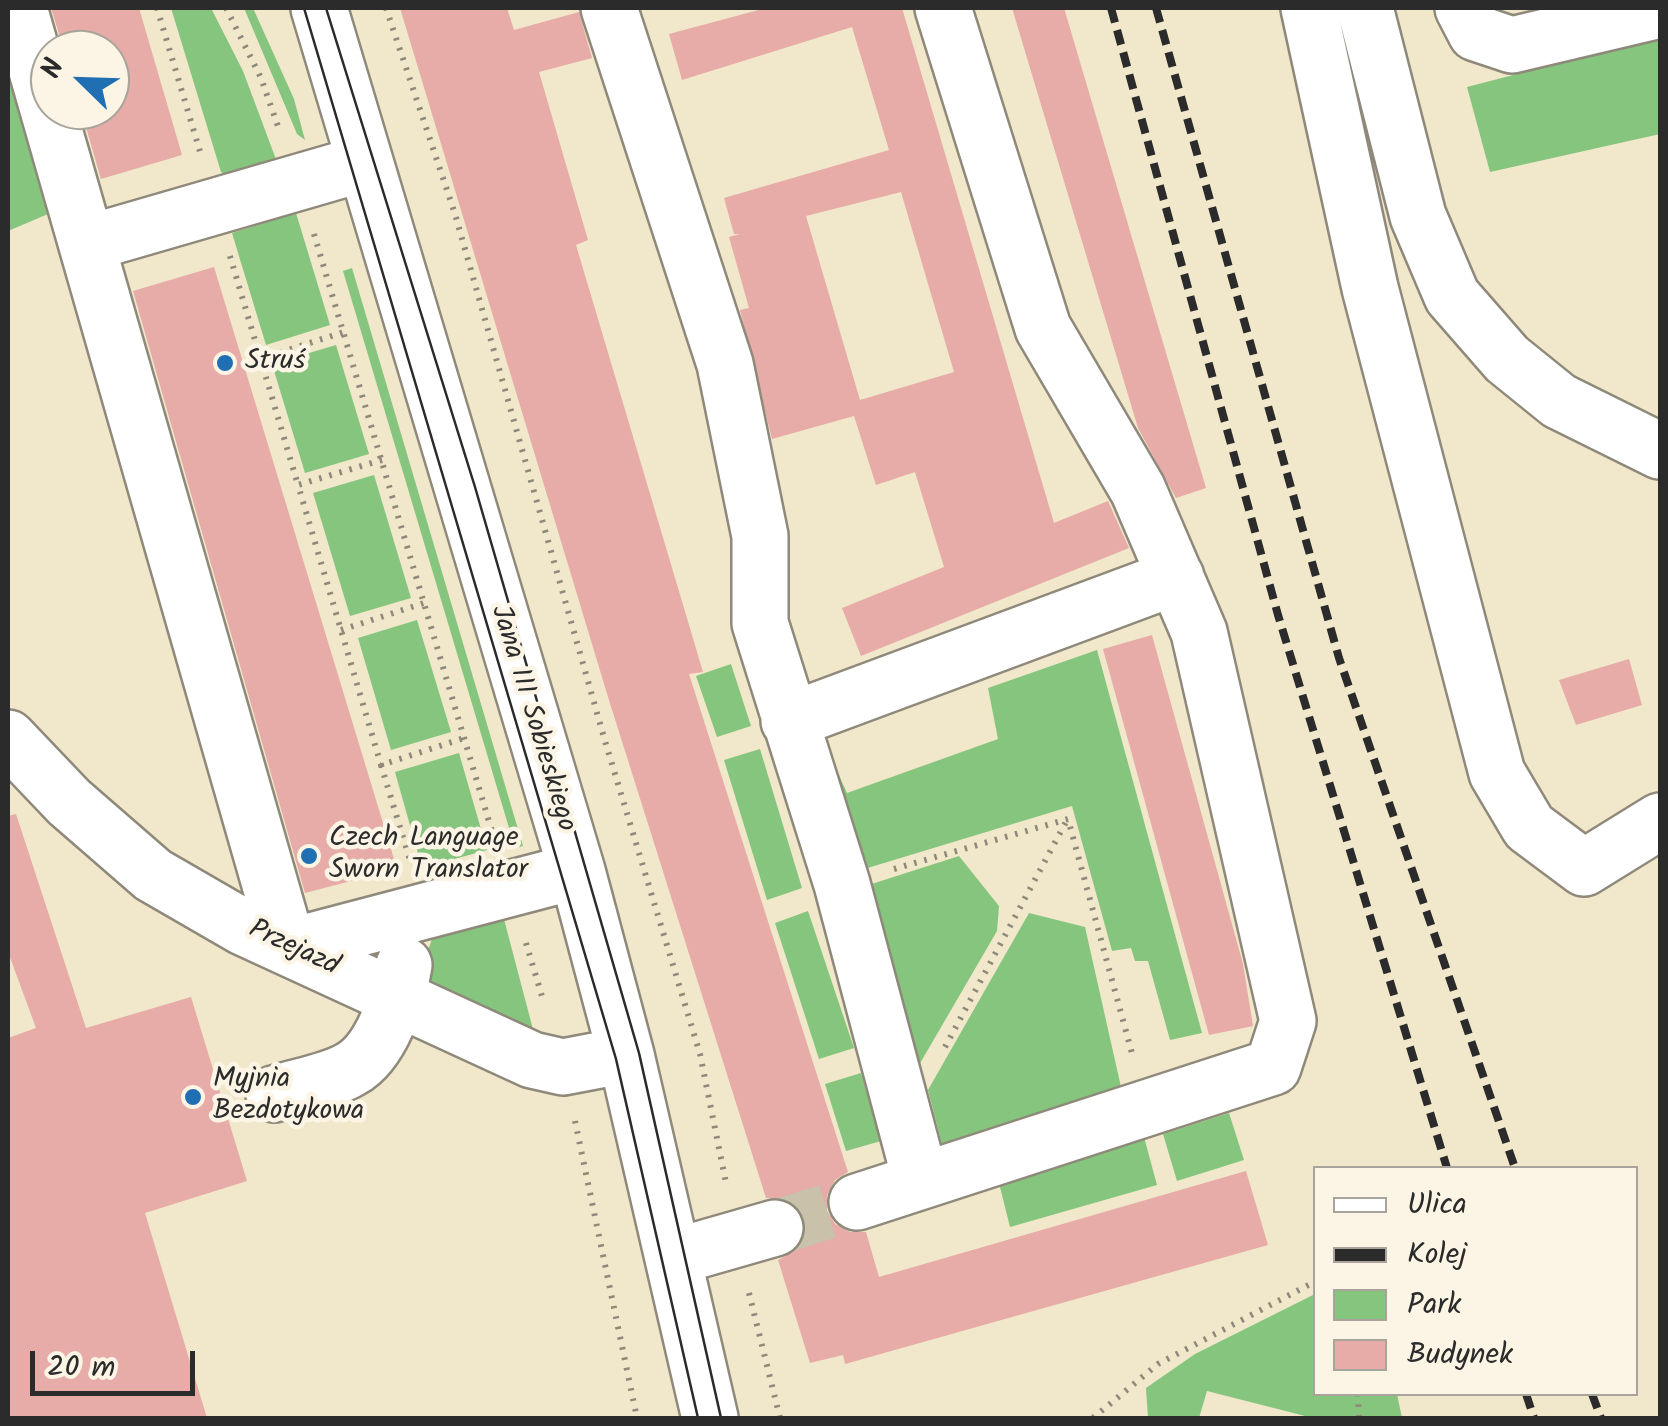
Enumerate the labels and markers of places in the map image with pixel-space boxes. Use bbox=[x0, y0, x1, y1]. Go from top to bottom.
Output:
place label: Struś bbox=[245, 346, 305, 380]
marker: Struś bbox=[214, 352, 236, 374]
place label: Czech Language Sworn Translator bbox=[329, 823, 528, 889]
marker: Czech Language Sworn Translator bbox=[298, 845, 320, 867]
place label: Myjnia Bezdotykowa bbox=[213, 1064, 364, 1130]
marker: Myjnia Bezdotykowa bbox=[182, 1086, 204, 1108]

